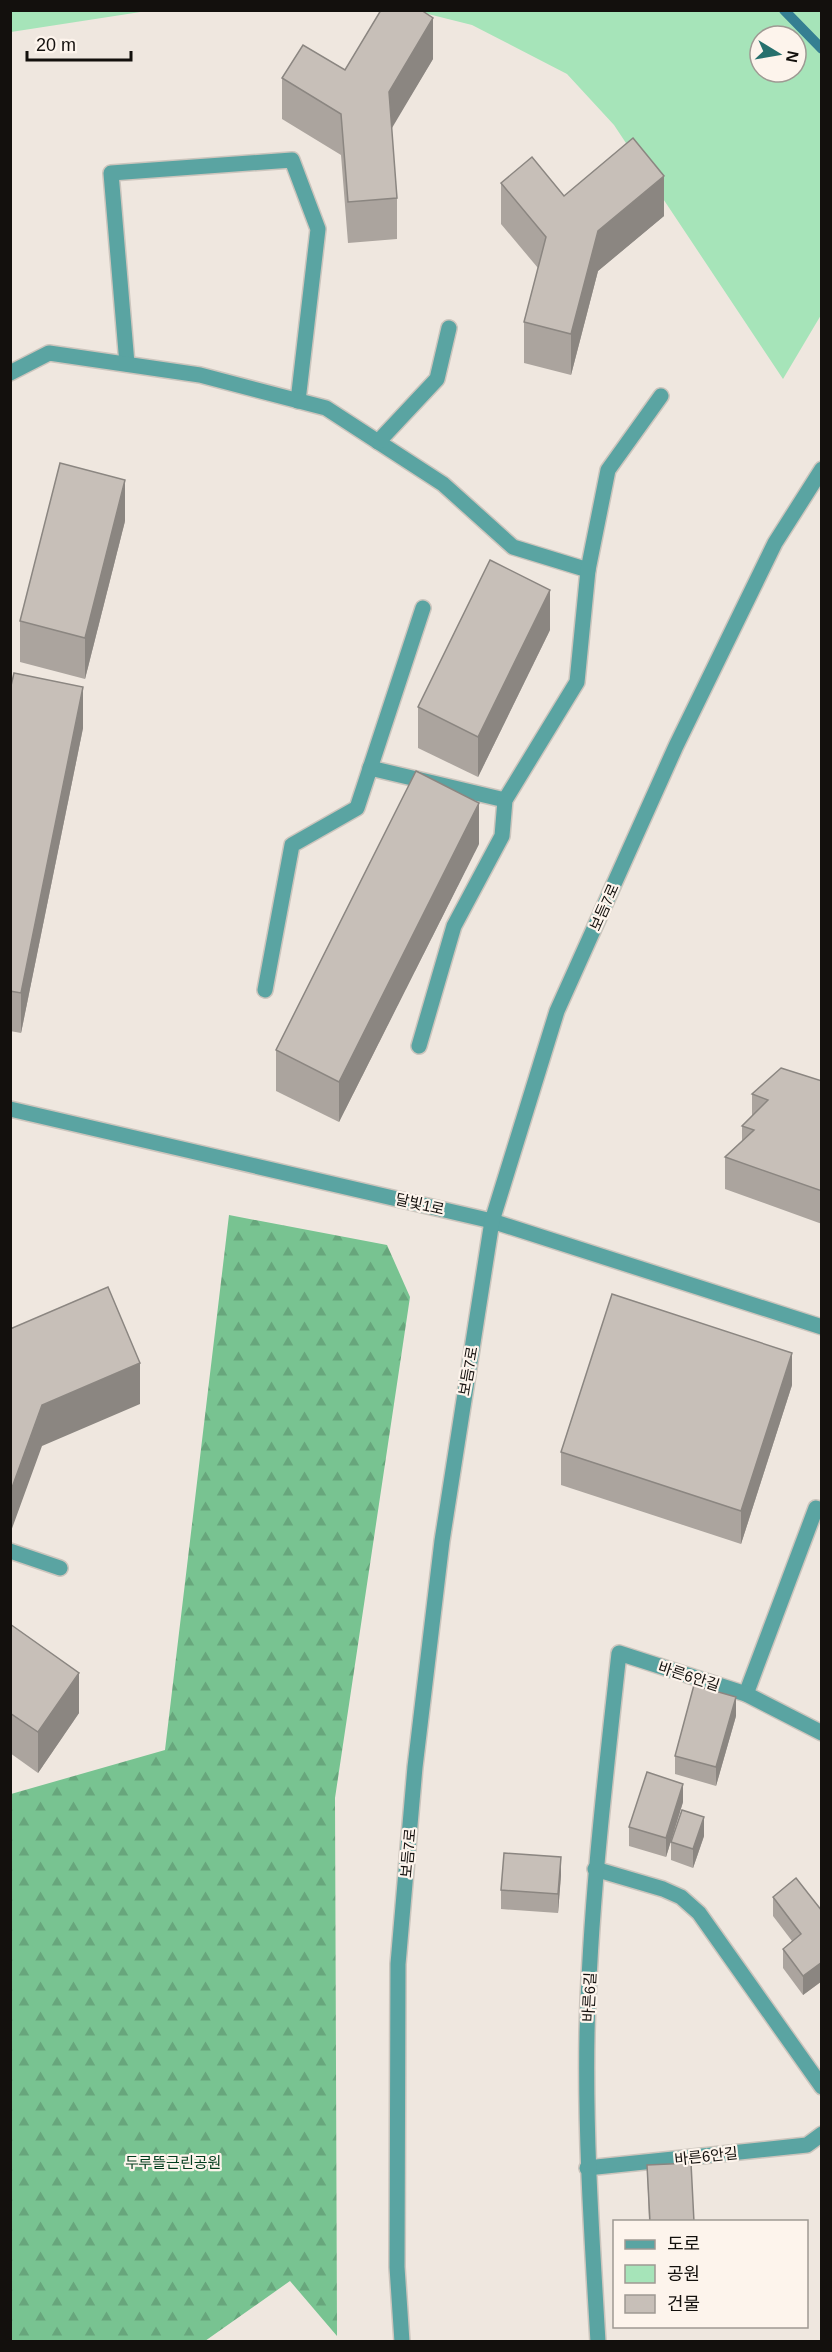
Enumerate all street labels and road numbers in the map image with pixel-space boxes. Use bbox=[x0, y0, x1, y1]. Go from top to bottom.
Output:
street label: 보듬7로 bbox=[586, 881, 622, 933]
street label: 달빛1로 bbox=[394, 1190, 446, 1218]
street label: 보듬7로 bbox=[455, 1345, 481, 1397]
street label: 바른6안길 bbox=[656, 1658, 722, 1694]
street label: 보듬7로 bbox=[397, 1827, 419, 1879]
street label: 바른6길 bbox=[579, 1972, 599, 2022]
street label: 바른6안길 bbox=[674, 2144, 738, 2168]

